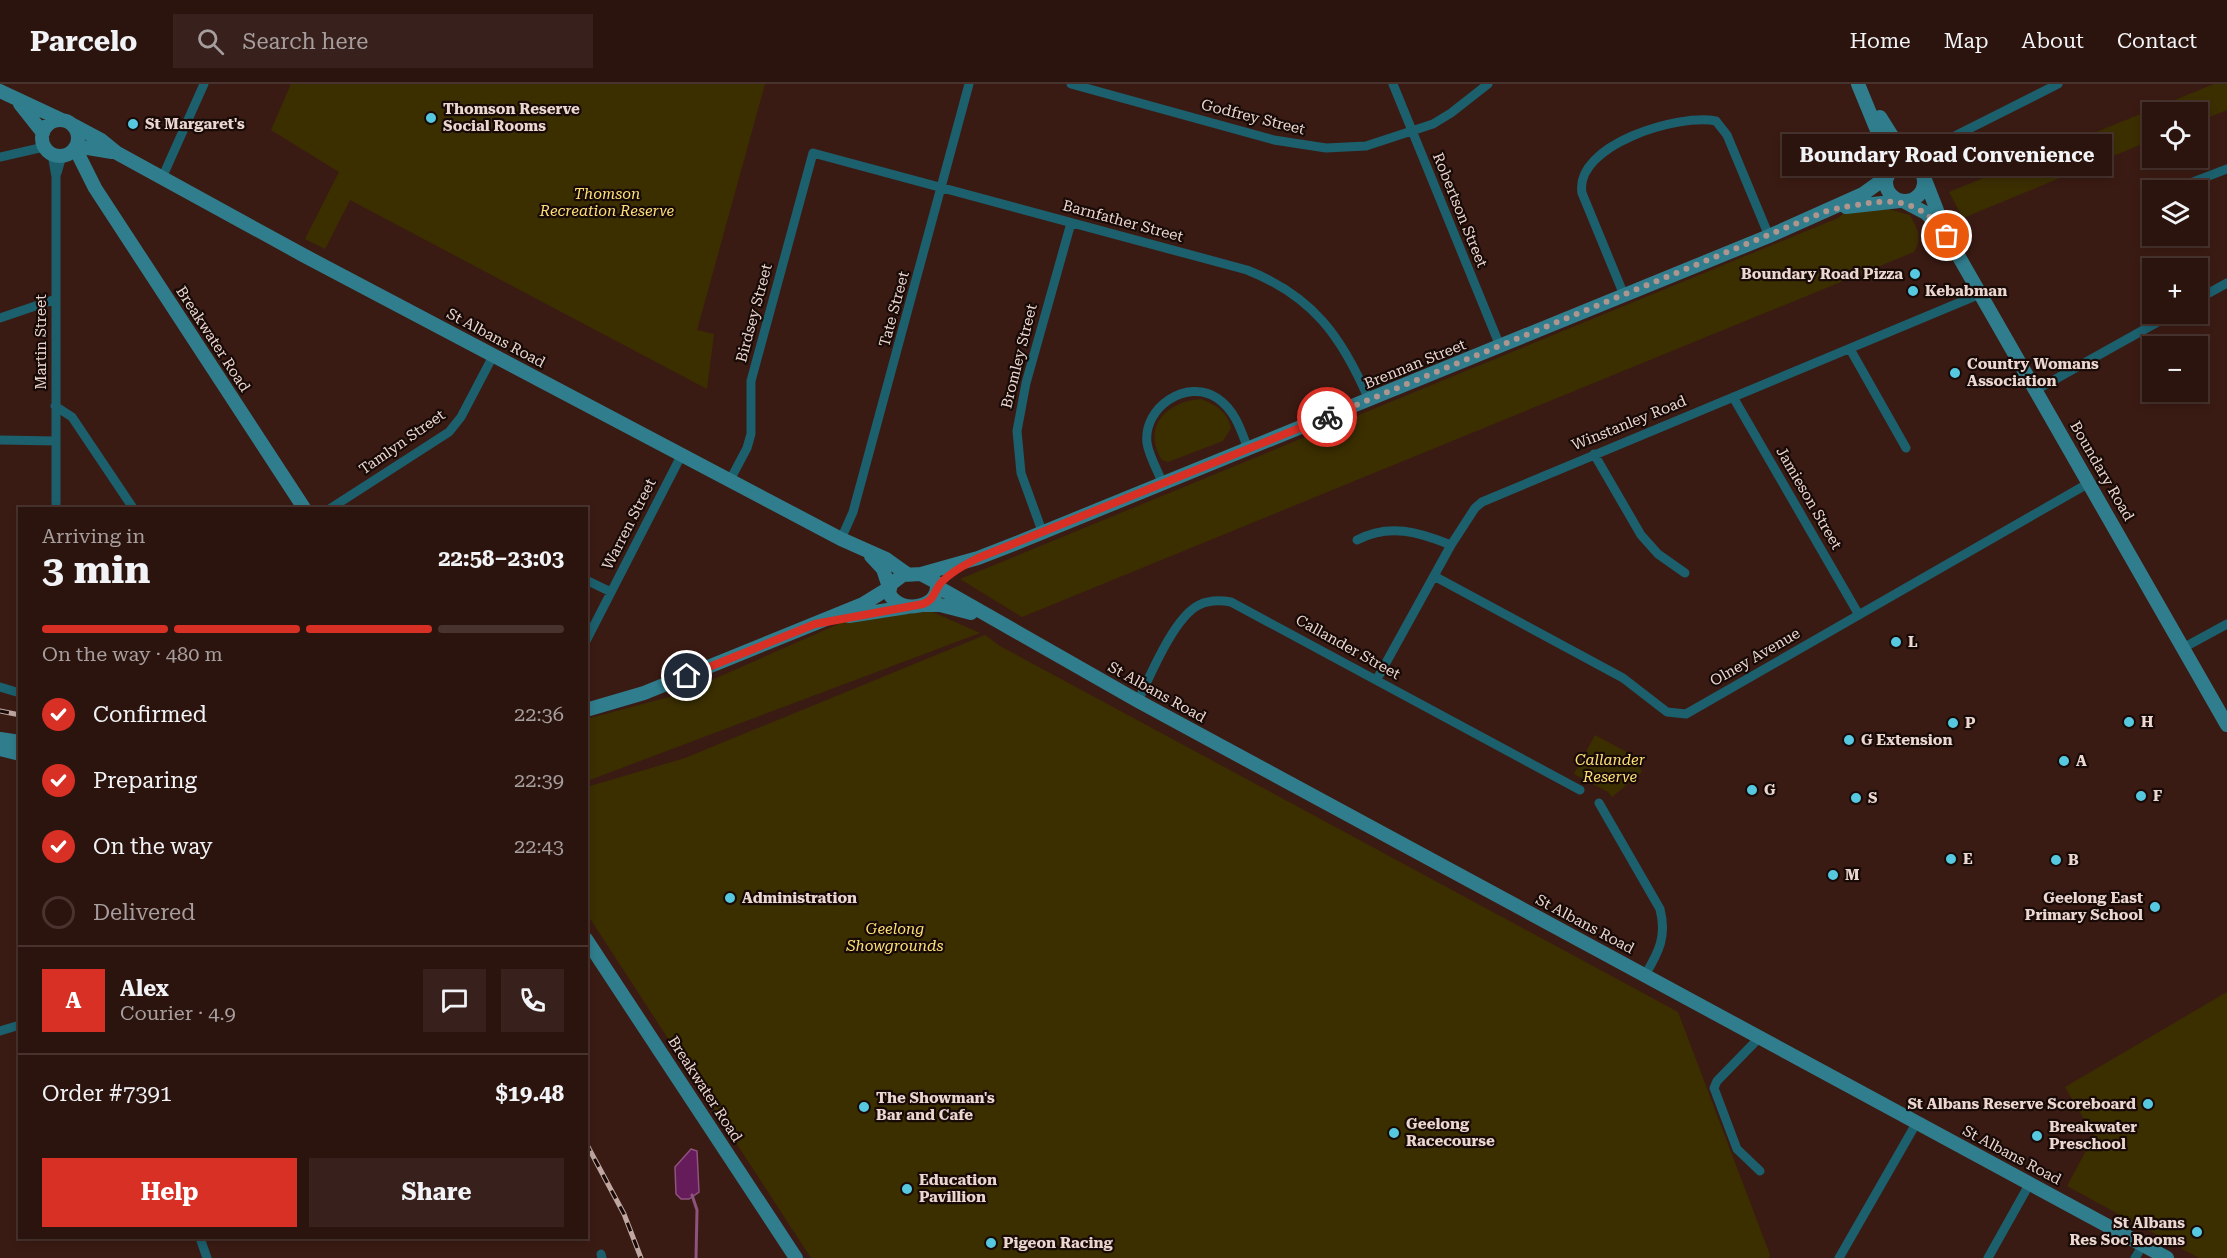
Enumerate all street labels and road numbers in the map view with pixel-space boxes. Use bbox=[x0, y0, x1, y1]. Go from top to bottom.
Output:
street label: Godfrey Street bbox=[1199, 95, 1307, 139]
street label: Robertson Street bbox=[1429, 150, 1491, 270]
street label: Barnfather Street bbox=[1061, 196, 1186, 246]
street label: Birdsey Street bbox=[732, 261, 776, 364]
street label: Tate Street bbox=[875, 269, 913, 349]
street label: Breakwater Road bbox=[172, 283, 254, 396]
street label: Martin Street bbox=[32, 294, 50, 390]
street label: Bromley Street bbox=[997, 301, 1041, 410]
street label: St Albans Road bbox=[444, 304, 549, 372]
street label: Brennan Street bbox=[1361, 335, 1469, 393]
street label: Winstanley Road bbox=[1569, 392, 1689, 454]
street label: Tamlyn Street bbox=[356, 406, 449, 478]
street label: Boundary Road bbox=[2066, 418, 2138, 524]
street label: Jamieson Street bbox=[1772, 443, 1846, 553]
street label: Warren Street bbox=[598, 475, 660, 572]
street label: Callander Street bbox=[1293, 611, 1404, 683]
street label: Olney Avenue bbox=[1707, 624, 1803, 690]
street label: St Albans Road bbox=[1105, 658, 1209, 727]
street label: St Albans Road bbox=[1533, 890, 1638, 958]
street label: Breakwater Road bbox=[664, 1033, 746, 1146]
street label: St Albans Road bbox=[1960, 1121, 2065, 1189]

